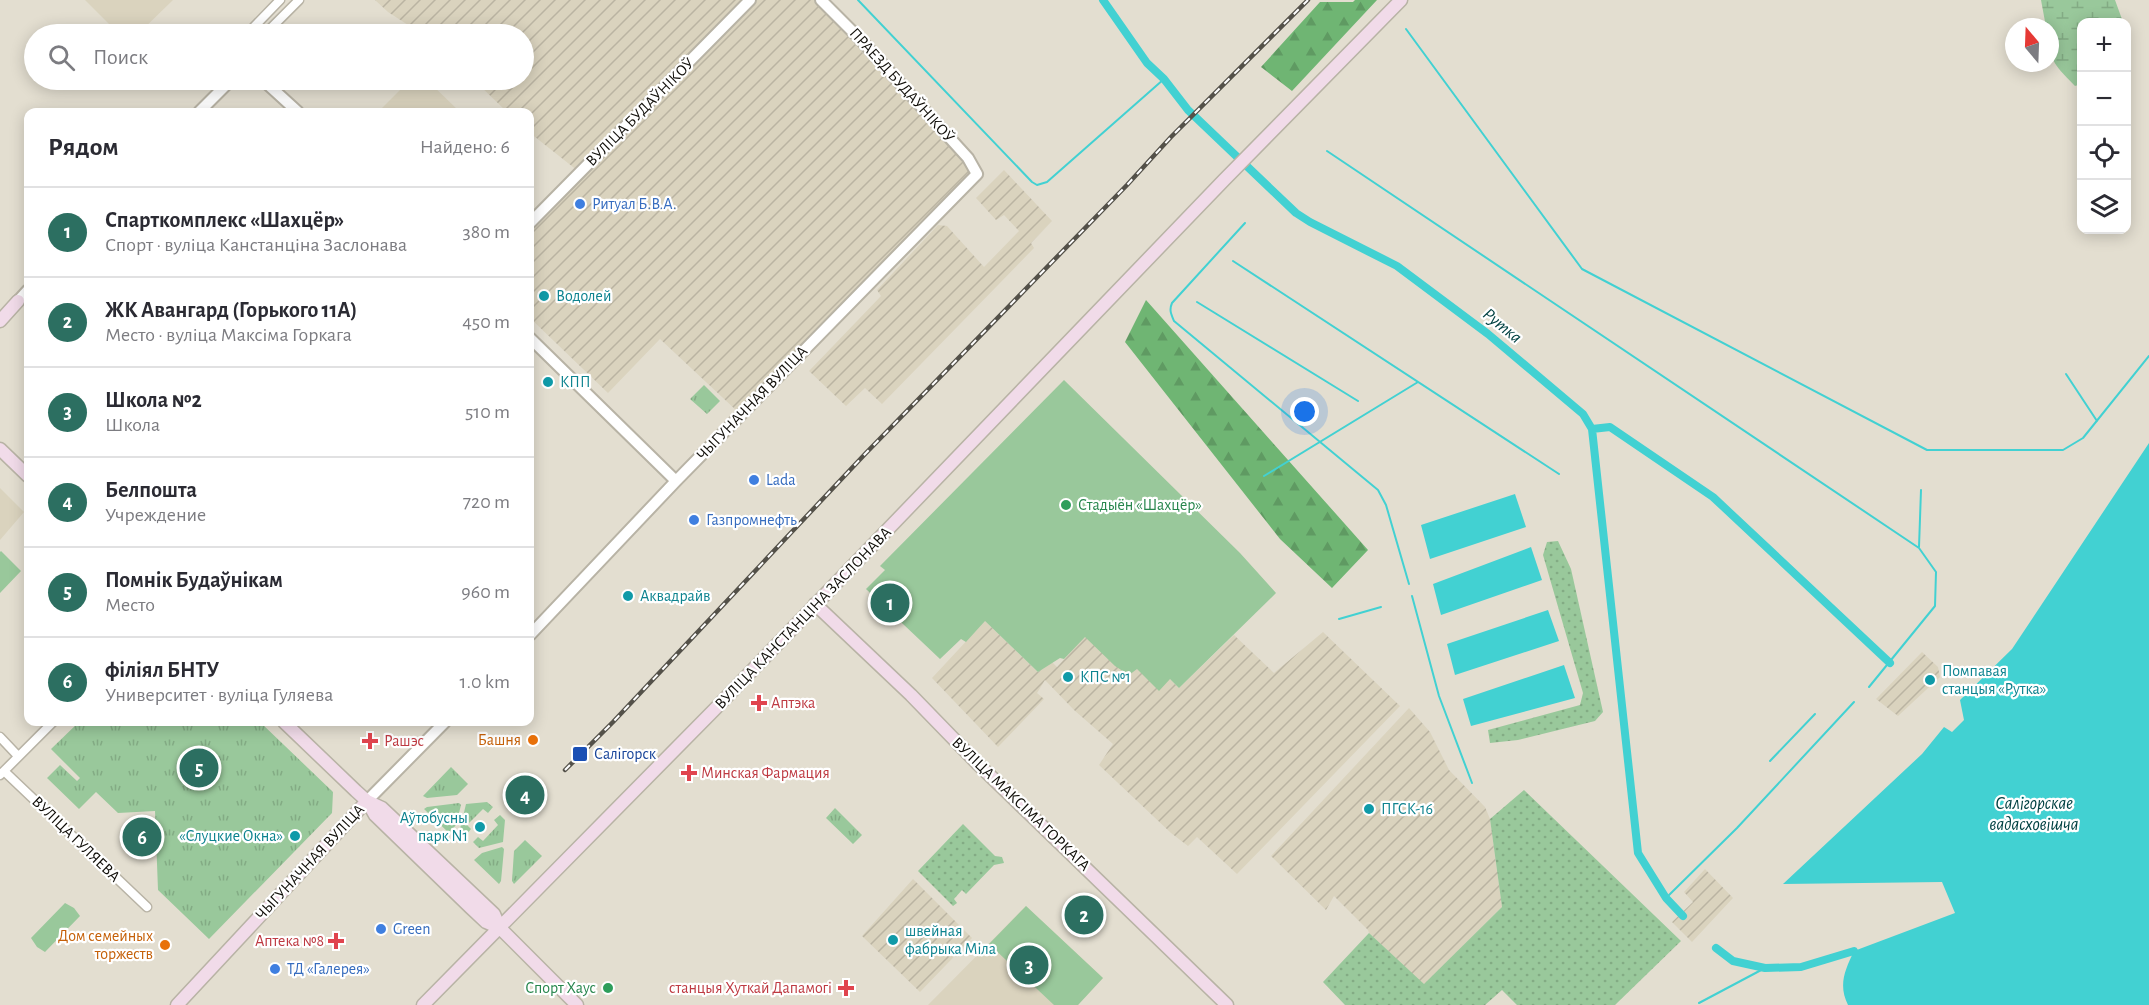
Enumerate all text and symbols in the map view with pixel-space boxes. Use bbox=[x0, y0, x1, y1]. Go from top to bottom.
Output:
north arrow bbox=[2005, 18, 2059, 72]
map controls bbox=[2077, 18, 2131, 234]
button: + bbox=[2077, 18, 2131, 72]
search box bbox=[24, 24, 534, 90]
street label: ПРАЕЗД БУДАЎНІКОЎ bbox=[847, 24, 958, 145]
icon: search bbox=[45, 41, 78, 74]
text: Поиск bbox=[93, 46, 148, 68]
street label: ВУЛІЦА БУДАЎНІКОЎ bbox=[582, 54, 697, 169]
button: − bbox=[2077, 72, 2131, 126]
button: locate bbox=[2077, 126, 2131, 180]
text: Рядом bbox=[48, 134, 119, 160]
text: Найдено: 6 bbox=[420, 137, 510, 157]
button: layers bbox=[2077, 180, 2131, 234]
place label: Ритуал Б.В.А. bbox=[592, 196, 676, 213]
marker: Ритуал Б.В.А. bbox=[573, 197, 587, 211]
text: Спарткомплекс «Шахцёр» bbox=[105, 209, 344, 231]
text: 1 bbox=[64, 222, 71, 242]
text: 380 m bbox=[462, 222, 510, 242]
text: Спорт · вуліца Канстанціна Заслонава bbox=[105, 235, 407, 255]
place label: Водолей bbox=[556, 288, 611, 304]
marker: Водолей bbox=[537, 289, 551, 303]
text: ЖК Авангард (Горького 11А) bbox=[105, 299, 357, 321]
water label: Рутка bbox=[1479, 305, 1525, 347]
text: 2 bbox=[63, 312, 72, 332]
text: 450 m bbox=[462, 312, 510, 332]
text: Место · вуліца Максіма Горкага bbox=[105, 325, 352, 345]
street label: ЧЫГУНАЧНАЯ ВУЛІЦА bbox=[694, 343, 811, 463]
place label: КПП bbox=[560, 374, 591, 390]
marker: КПП bbox=[541, 375, 555, 389]
text: Школа №2 bbox=[105, 389, 202, 411]
your location bbox=[1290, 397, 1319, 426]
text: 3 bbox=[63, 402, 72, 422]
text: 510 m bbox=[465, 402, 510, 422]
text: Школа bbox=[105, 415, 160, 435]
place label: Lada bbox=[766, 472, 796, 488]
marker: Lada bbox=[747, 473, 761, 487]
text: Белпошта bbox=[105, 479, 197, 501]
text: 4 bbox=[62, 492, 73, 512]
text: 720 m bbox=[463, 492, 510, 512]
place label: Стадыён «Шахцёр» bbox=[1078, 497, 1202, 513]
marker: Стадыён «Шахцёр» bbox=[1059, 498, 1073, 512]
text: Учреждение bbox=[105, 505, 206, 525]
place label: Газпромнефть bbox=[706, 512, 797, 528]
marker: Газпромнефть bbox=[687, 513, 701, 527]
street label: ВУЛІЦА КАНСТАНЦІНА ЗАСЛОНАВА bbox=[712, 524, 895, 712]
text: Помнік Будаўнікам bbox=[105, 569, 283, 591]
pin: 1 bbox=[870, 580, 910, 626]
text: 5 bbox=[63, 582, 72, 602]
text: 960 m bbox=[461, 582, 510, 602]
place label: Аквадрайв bbox=[640, 588, 710, 604]
marker: Аквадрайв bbox=[621, 589, 635, 603]
text: Место bbox=[105, 595, 155, 615]
text: філіял БНТУ bbox=[105, 659, 219, 681]
place label: Помпавая станцыя «Рутка» bbox=[1942, 663, 2046, 698]
place label: КПС №1 bbox=[1080, 669, 1131, 685]
marker: КПС №1 bbox=[1061, 670, 1075, 684]
text: 6 bbox=[63, 672, 72, 692]
text: 1.0 km bbox=[460, 672, 510, 692]
marker: Помпавая станцыя «Рутка» bbox=[1923, 673, 1937, 687]
text: Университет · вуліца Гуляева bbox=[105, 685, 333, 705]
place label: Аптэка bbox=[771, 695, 815, 711]
marker: Аптэка bbox=[752, 696, 766, 710]
marker: Рашэс bbox=[361, 732, 379, 750]
place label: Башня bbox=[478, 732, 521, 748]
place label: Рашэс bbox=[384, 733, 424, 749]
marker: Башня bbox=[526, 733, 540, 747]
street label: ВУЛІЦА МАКСІМА ГОРКАГА bbox=[949, 734, 1093, 874]
marker: Салігорск bbox=[571, 745, 589, 763]
pin: 5 bbox=[180, 746, 218, 790]
place label: Салігорск bbox=[594, 746, 657, 762]
place label: Минская Фармация bbox=[701, 765, 830, 781]
marker: Минская Фармация bbox=[682, 766, 696, 780]
pin: 4 bbox=[506, 772, 544, 818]
street label: ВУЛІЦА ГУЛЯЕВА bbox=[29, 793, 123, 885]
water label: Салігорскае вадасховішча bbox=[1990, 795, 2078, 834]
street label: ЧЫГУНАЧНАЯ ВУЛІЦА bbox=[253, 801, 368, 923]
place label: ПГСК-16 bbox=[1381, 801, 1433, 817]
marker: ПГСК-16 bbox=[1362, 802, 1376, 816]
place label: Аўтобусны парк N1 bbox=[400, 810, 468, 844]
pin: 6 bbox=[122, 814, 162, 860]
marker: Аўтобусны парк N1 bbox=[473, 820, 487, 834]
place label: «Слуцкие Окна» bbox=[179, 828, 283, 845]
marker: «Слуцкие Окна» bbox=[288, 829, 302, 843]
pin: 2 bbox=[1064, 892, 1104, 938]
place label: Green bbox=[393, 921, 430, 937]
marker: Green bbox=[374, 922, 388, 936]
place label: швейная фабрыка Міла bbox=[905, 923, 996, 957]
place label: Дом семейных торжеств bbox=[58, 928, 153, 962]
place label: Аптека №8 bbox=[255, 933, 324, 949]
marker: швейная фабрыка Міла bbox=[886, 933, 900, 947]
marker: Аптека №8 bbox=[329, 934, 343, 948]
marker: Дом семейных торжеств bbox=[158, 938, 172, 952]
pin: 3 bbox=[1010, 942, 1048, 988]
place label: ТД «Галерея» bbox=[287, 961, 370, 977]
marker: ТД «Галерея» bbox=[268, 962, 282, 976]
marker: станцыя Хуткай Дапамогі bbox=[837, 979, 855, 997]
place label: Спорт Хаус bbox=[525, 980, 596, 997]
place label: станцыя Хуткай Дапамогі bbox=[669, 980, 832, 997]
marker: Спорт Хаус bbox=[601, 981, 615, 995]

